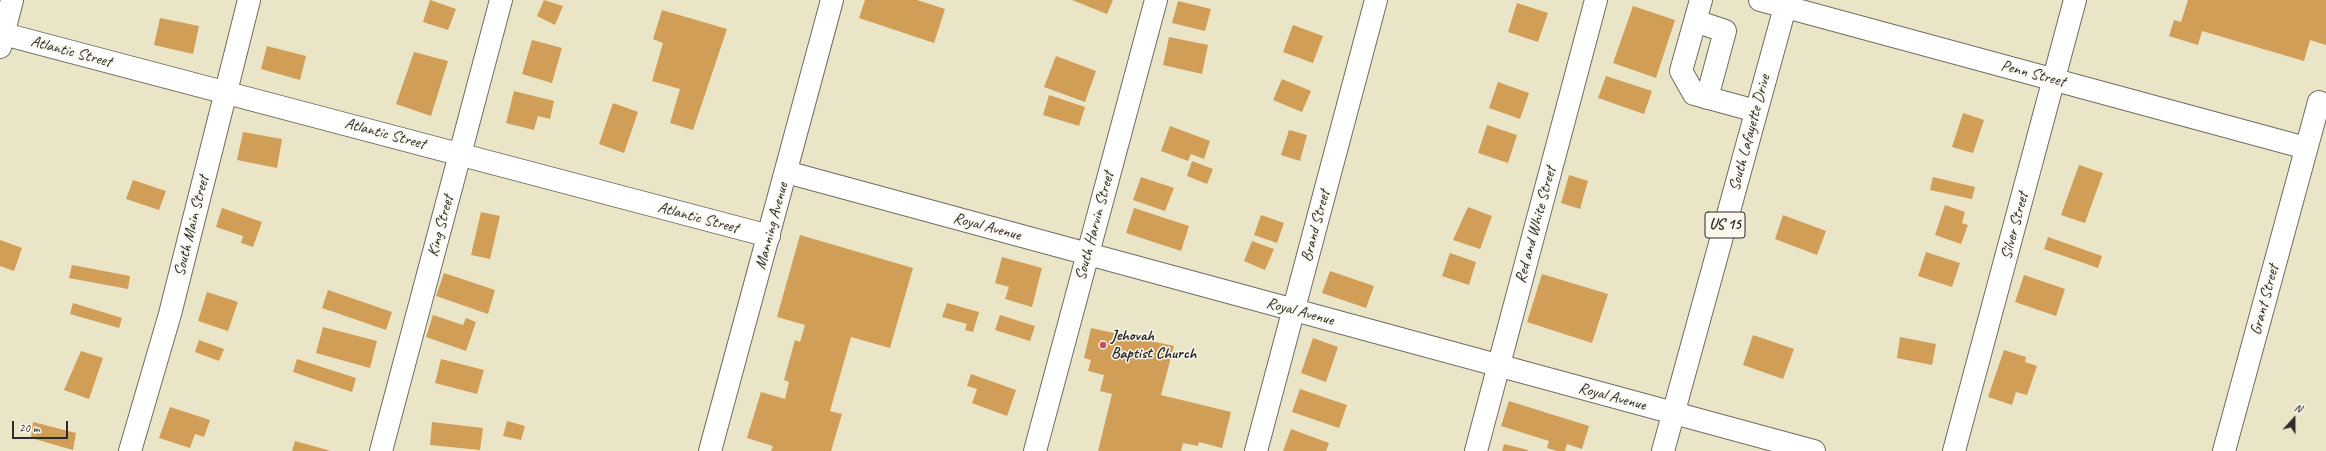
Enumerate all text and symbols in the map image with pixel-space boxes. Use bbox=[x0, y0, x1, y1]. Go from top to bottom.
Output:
street label: Atlantic Street bbox=[29, 32, 113, 72]
street label: Penn Street bbox=[1999, 56, 2067, 92]
street label: South Lafayette Drive bbox=[1725, 73, 1775, 193]
street label: Atlantic Street bbox=[343, 114, 427, 154]
street label: Red and White Street bbox=[1511, 165, 1561, 285]
street label: South Harvin Street bbox=[1071, 170, 1119, 282]
street label: South Main Street bbox=[170, 174, 214, 278]
street label: Manning Avenue bbox=[751, 180, 793, 272]
street label: Brand Street bbox=[1297, 188, 1335, 264]
street label: Silver Street bbox=[1997, 190, 2033, 262]
street label: King Street bbox=[424, 193, 458, 259]
street label: Atlantic Street bbox=[656, 198, 740, 238]
street label: Royal Avenue bbox=[951, 209, 1023, 245]
road number: US 15 bbox=[1705, 212, 1745, 238]
street label: Grant Street bbox=[2246, 263, 2284, 337]
street label: Royal Avenue bbox=[1264, 294, 1336, 330]
place label: Jehovah Baptist Church bbox=[1111, 326, 1196, 364]
marker: Jehovah Baptist Church bbox=[1098, 340, 1108, 350]
street label: Royal Avenue bbox=[1576, 379, 1648, 415]
north arrow bbox=[2274, 399, 2314, 439]
text: N bbox=[2293, 400, 2304, 416]
scale bar bbox=[14, 413, 70, 439]
text: 20 m bbox=[19, 420, 39, 436]

